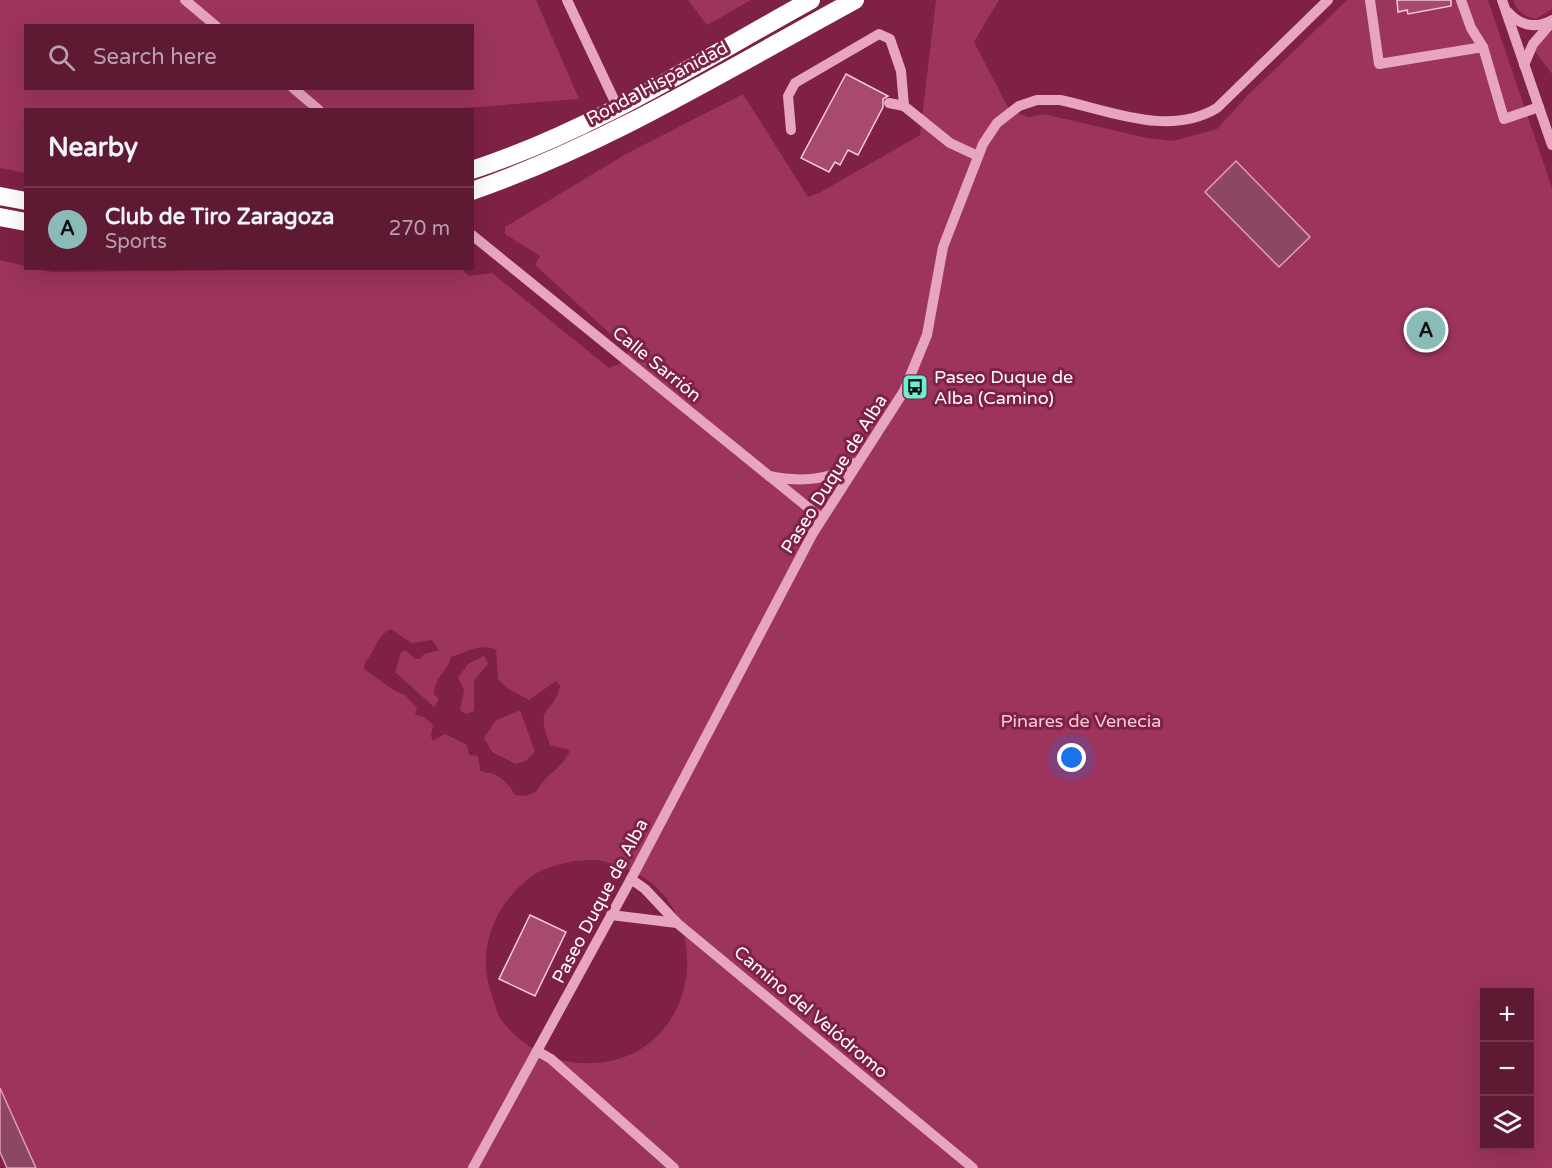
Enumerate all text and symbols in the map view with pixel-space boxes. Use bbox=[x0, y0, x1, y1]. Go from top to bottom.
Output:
search box bbox=[24, 24, 474, 90]
street label: Ronda Hispanidad bbox=[582, 36, 732, 130]
icon: search bbox=[45, 41, 78, 74]
text: Search here bbox=[93, 44, 217, 70]
text: Nearby bbox=[48, 132, 138, 163]
text: Club de Tiro Zaragoza bbox=[105, 204, 334, 230]
text: A bbox=[60, 217, 75, 241]
text: 270 m bbox=[389, 217, 450, 241]
text: Sports bbox=[105, 230, 167, 254]
pin: A bbox=[1406, 308, 1446, 352]
street label: Calle Sarrión bbox=[608, 322, 706, 406]
place label: Paseo Duque de Alba (Camino) bbox=[934, 366, 1073, 409]
bus stop icon: Paseo Duque de Alba (Camino) bbox=[900, 372, 930, 402]
street label: Paseo Duque de Alba bbox=[776, 390, 892, 558]
park label: Pinares de Venecia bbox=[1001, 710, 1161, 732]
your location bbox=[1057, 743, 1086, 772]
street label: Paseo Duque de Alba bbox=[547, 815, 653, 987]
street label: Camino del Velódromo bbox=[729, 941, 893, 1083]
map controls bbox=[1480, 988, 1534, 1150]
button: + bbox=[1480, 988, 1534, 1042]
button: − bbox=[1480, 1042, 1534, 1096]
button: layers bbox=[1480, 1096, 1534, 1150]

